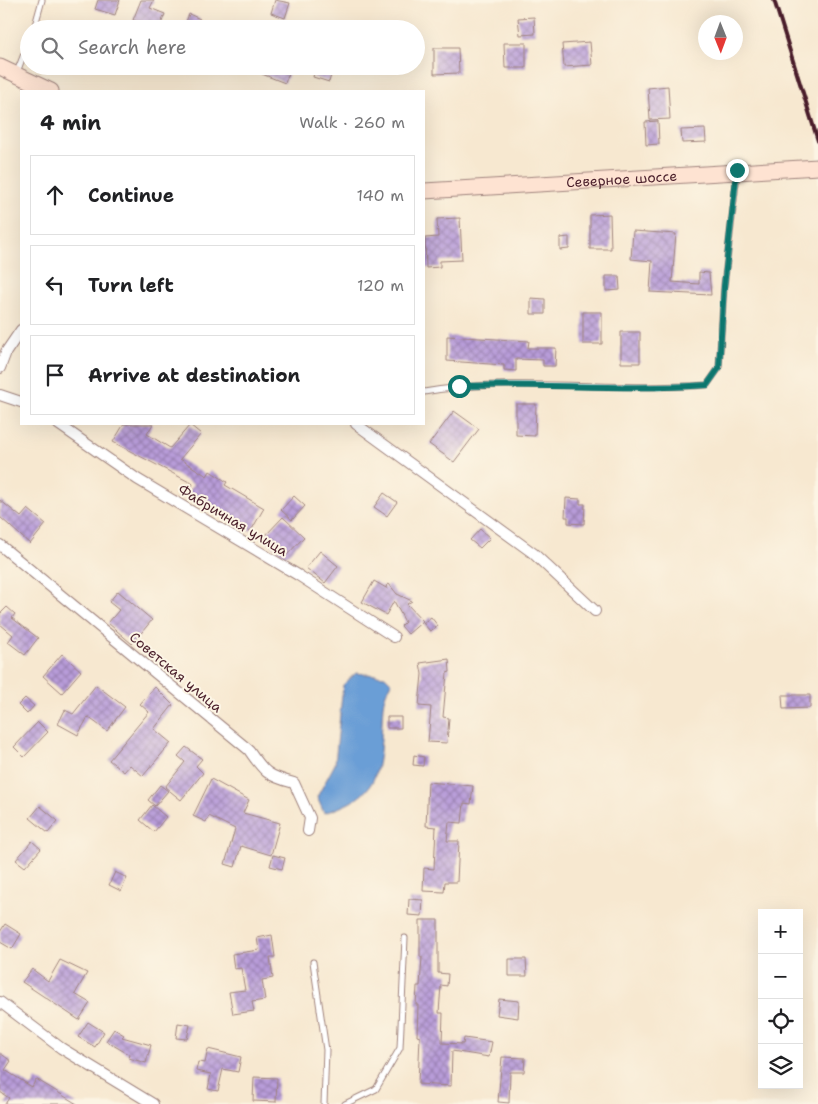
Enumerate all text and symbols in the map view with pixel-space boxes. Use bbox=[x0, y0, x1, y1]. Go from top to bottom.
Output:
north arrow bbox=[698, 15, 743, 60]
search box bbox=[20, 20, 425, 75]
icon: search bbox=[38, 34, 66, 62]
text: Search here bbox=[78, 35, 187, 60]
text: 4 min bbox=[40, 109, 101, 137]
text: Walk · 260 m bbox=[299, 112, 405, 133]
route end bbox=[726, 159, 749, 182]
street label: Северное шоссе bbox=[566, 167, 678, 191]
icon: ahead bbox=[41, 181, 69, 209]
text: Continue bbox=[88, 183, 174, 208]
text: 140 m bbox=[357, 185, 404, 206]
icon: left bbox=[41, 271, 69, 299]
text: Turn left bbox=[88, 273, 174, 298]
text: 120 m bbox=[357, 275, 404, 296]
icon: arrive bbox=[41, 361, 69, 389]
text: Arrive at destination bbox=[88, 363, 300, 388]
route start bbox=[448, 375, 471, 398]
street label: Фабричная улица bbox=[175, 480, 291, 560]
street label: Советская улица bbox=[126, 628, 226, 716]
map controls bbox=[758, 909, 803, 1089]
button: + bbox=[758, 909, 803, 954]
button: − bbox=[758, 954, 803, 999]
button: locate bbox=[758, 999, 803, 1044]
button: layers bbox=[758, 1044, 803, 1089]

